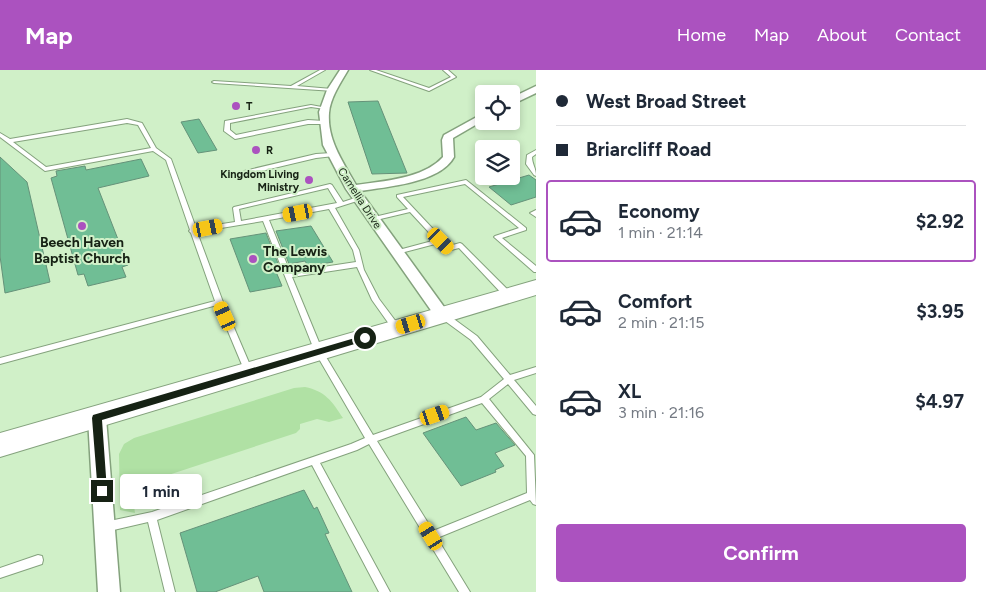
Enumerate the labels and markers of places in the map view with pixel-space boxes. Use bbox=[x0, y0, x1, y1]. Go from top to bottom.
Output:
marker: T bbox=[230, 100, 242, 112]
place label: T bbox=[246, 100, 253, 113]
marker: R bbox=[250, 144, 262, 156]
place label: R bbox=[266, 144, 273, 157]
place label: Kingdom Living Ministry bbox=[220, 168, 300, 194]
marker: Kingdom Living Ministry bbox=[303, 174, 315, 186]
marker: Beech Haven Baptist Church bbox=[76, 220, 88, 232]
place label: Beech Haven Baptist Church bbox=[34, 234, 130, 267]
place label: The Lewis Company bbox=[263, 243, 328, 276]
marker: The Lewis Company bbox=[247, 253, 259, 265]

